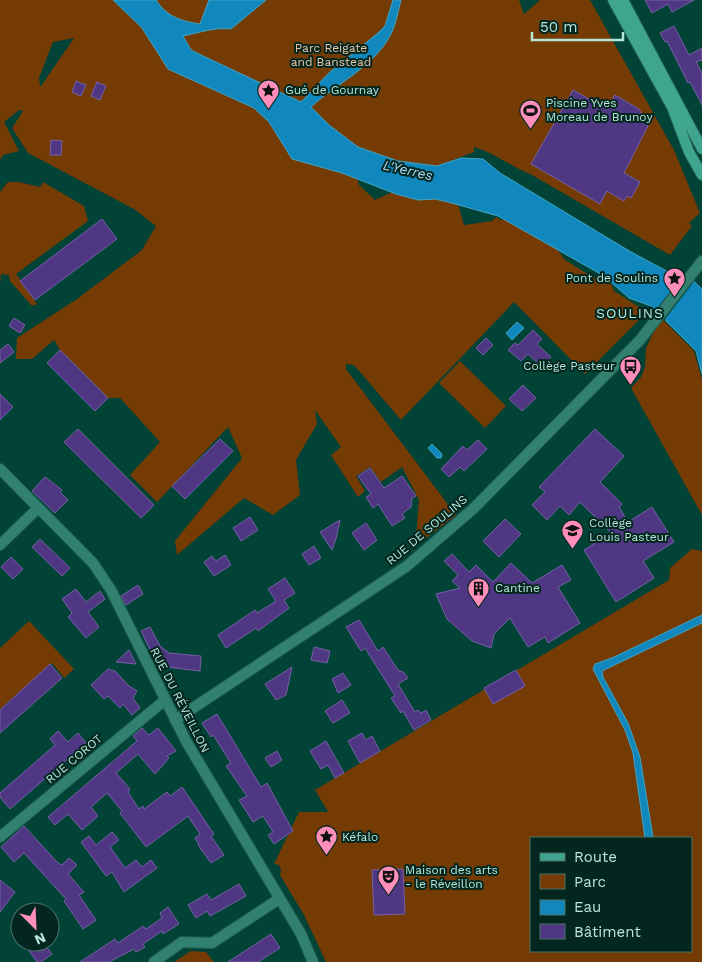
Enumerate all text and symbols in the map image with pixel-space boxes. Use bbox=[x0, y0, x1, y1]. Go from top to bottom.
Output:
scale bar bbox=[532, 10, 623, 42]
text: 50 m bbox=[540, 18, 577, 36]
park label: Parc Reigate and Banstead bbox=[291, 41, 371, 69]
place icon: Gué de Gournay bbox=[257, 78, 281, 109]
place label: Gué de Gournay bbox=[285, 83, 380, 97]
place label: Piscine Yves Moreau de Brunoy bbox=[546, 96, 653, 124]
sports icon: Piscine Yves Moreau de Brunoy bbox=[518, 98, 542, 129]
water label: L'Yerres bbox=[381, 156, 435, 184]
place icon: Pont de Soulins bbox=[662, 266, 686, 297]
place label: Pont de Soulins bbox=[566, 271, 658, 285]
district label: SOULINS bbox=[596, 305, 664, 321]
bus stop icon: Collège Pasteur bbox=[619, 354, 643, 385]
place label: Collège Pasteur bbox=[523, 359, 615, 373]
street label: RUE DE SOULINS bbox=[384, 492, 470, 568]
place label: Collège Louis Pasteur bbox=[589, 516, 669, 544]
school or university icon: Collège Louis Pasteur bbox=[561, 518, 585, 549]
building icon: Cantine bbox=[467, 576, 491, 607]
place label: Cantine bbox=[495, 581, 540, 595]
street label: RUE DU RÉVEILLON bbox=[147, 645, 213, 755]
street label: RUE COROT bbox=[43, 731, 105, 787]
place icon: Kéfalo bbox=[314, 825, 338, 856]
place label: Kéfalo bbox=[342, 830, 378, 844]
legend bbox=[530, 837, 692, 952]
text: Route bbox=[574, 848, 617, 866]
place label: Maison des arts - le Réveillon bbox=[405, 863, 498, 891]
theatre icon: Maison des arts - le Réveillon bbox=[377, 865, 401, 896]
text: Parc bbox=[574, 873, 606, 891]
text: Eau bbox=[574, 898, 601, 916]
north arrow bbox=[10, 902, 60, 952]
text: Bâtiment bbox=[574, 923, 641, 941]
text: N bbox=[32, 929, 48, 948]

